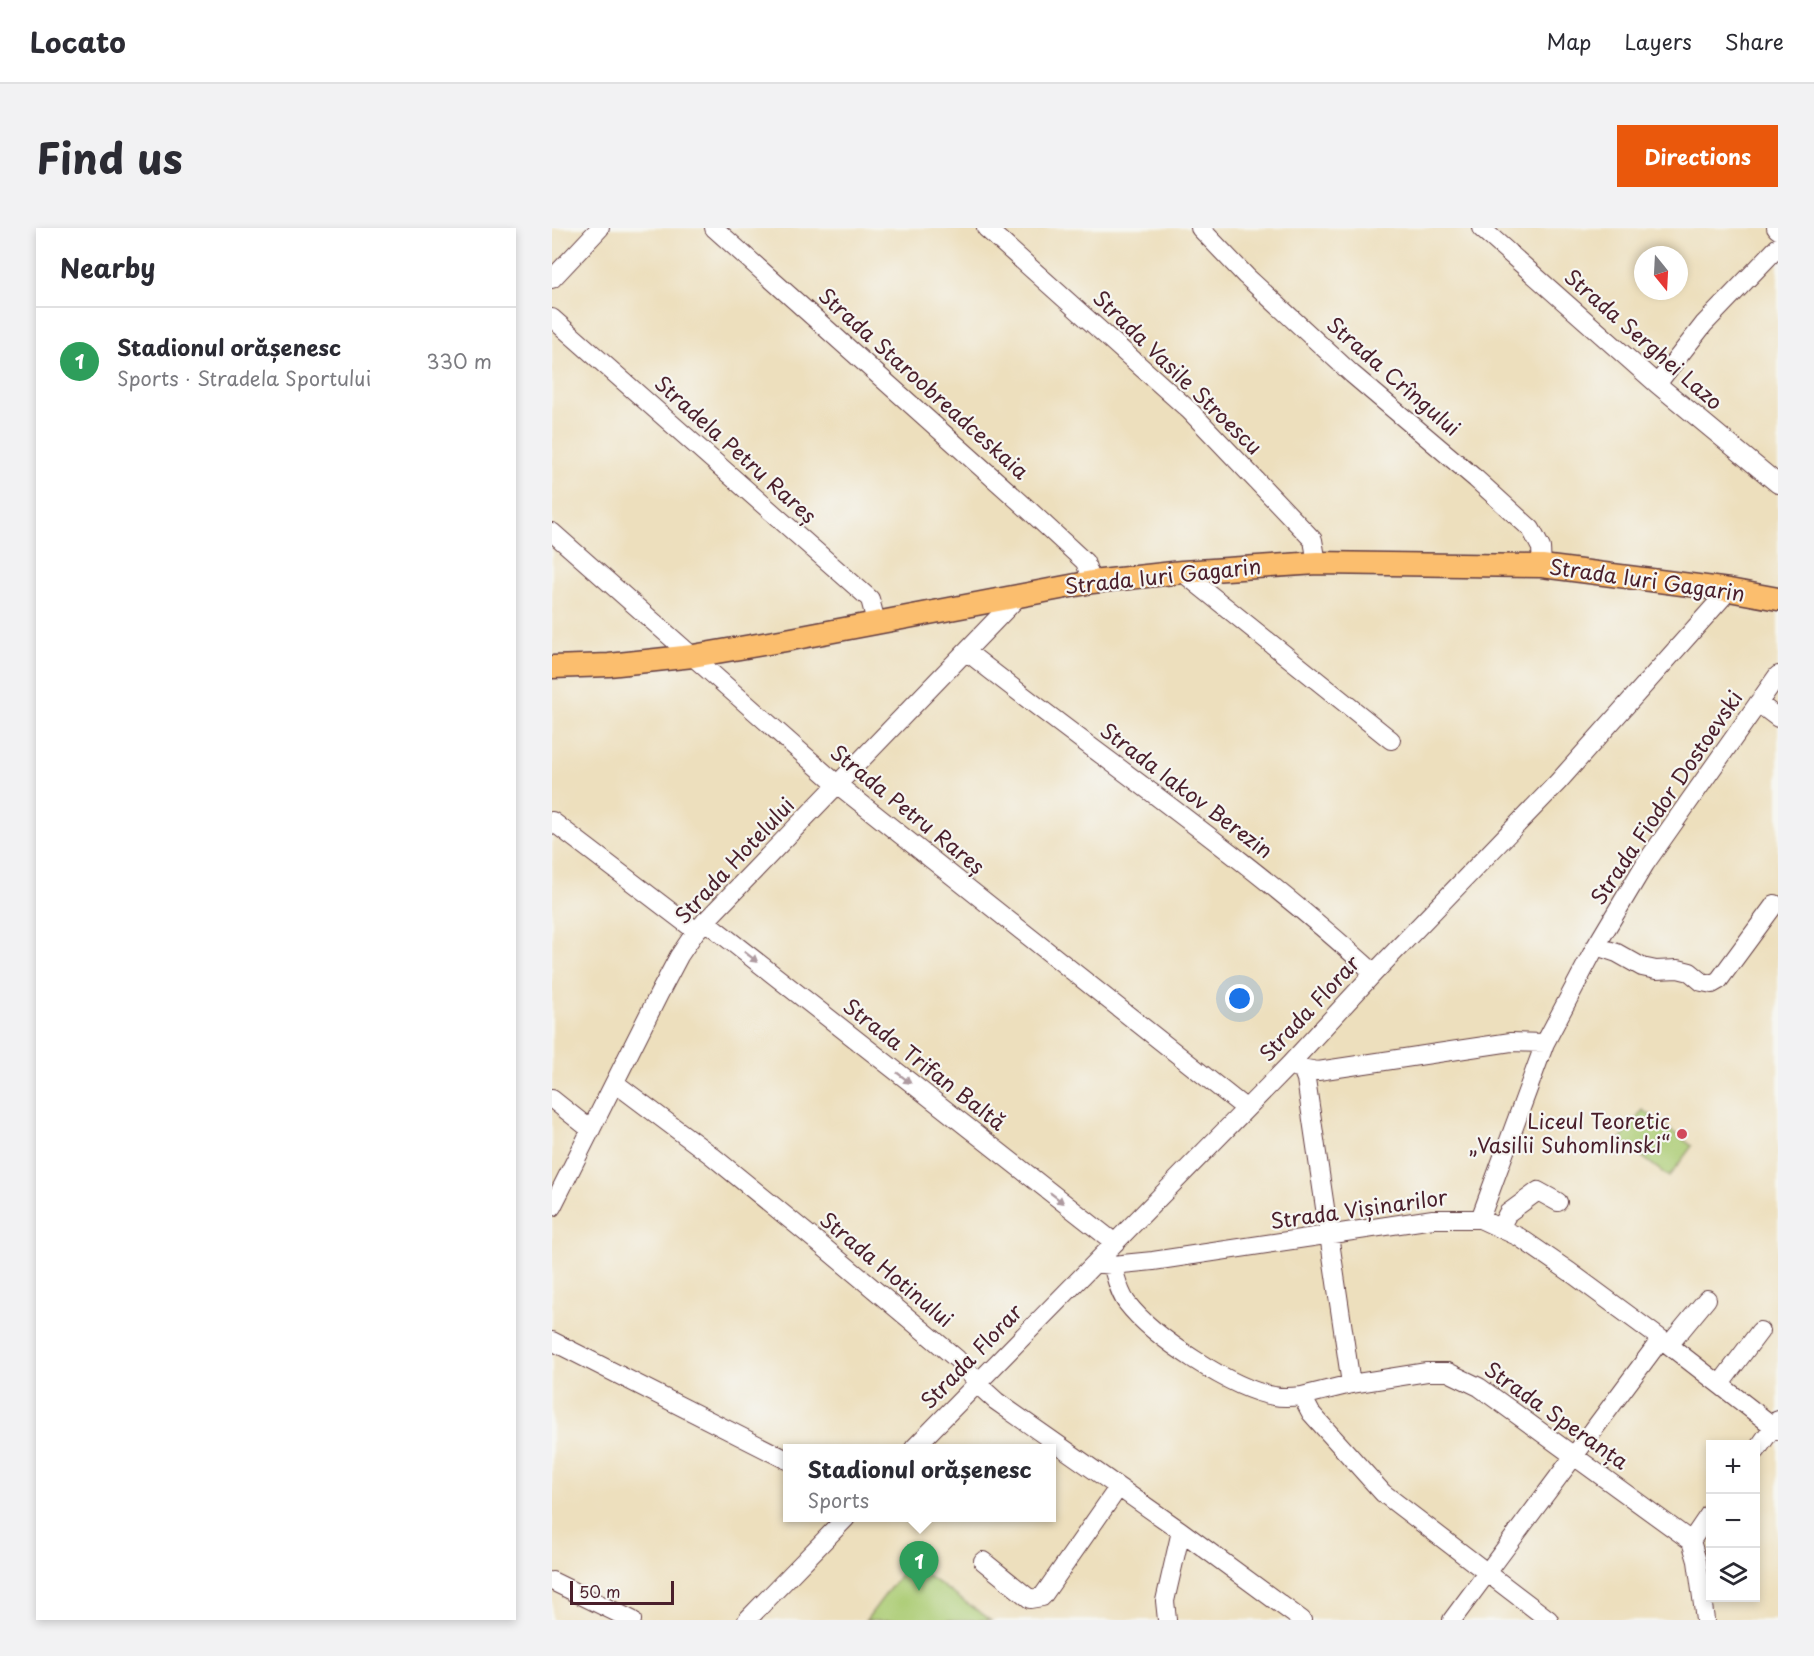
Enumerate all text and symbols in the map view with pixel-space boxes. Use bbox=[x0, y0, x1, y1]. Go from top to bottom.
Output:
text: Locato bbox=[30, 20, 126, 63]
text: Map bbox=[1547, 25, 1591, 57]
text: Layers bbox=[1624, 25, 1692, 57]
text: Share bbox=[1725, 25, 1784, 57]
text: Find us bbox=[36, 125, 183, 188]
button: Directions bbox=[1617, 125, 1778, 187]
north arrow bbox=[1634, 246, 1688, 300]
text: Nearby bbox=[60, 248, 155, 287]
street label: Strada Serghei Lazo bbox=[1558, 260, 1731, 417]
street label: Strada Staroobreadceskaia bbox=[812, 279, 1037, 486]
street label: Strada Vasile Stroescu bbox=[1086, 282, 1271, 461]
street label: Strada Crîngului bbox=[1320, 308, 1468, 443]
text: Stadionul orășenesc bbox=[117, 330, 341, 363]
text: 1 bbox=[75, 346, 84, 376]
text: 330 m bbox=[426, 346, 492, 376]
text: Sports · Stradela Sportului bbox=[117, 363, 371, 393]
street label: Stradela Petru Rareș bbox=[648, 367, 825, 530]
street label: Strada Iuri Gagarin bbox=[1063, 549, 1263, 601]
street label: Strada Iuri Gagarin bbox=[1547, 549, 1747, 609]
street label: Strada Fiodor Dostoevski bbox=[1581, 683, 1749, 911]
street label: Strada Iakov Berezin bbox=[1094, 714, 1280, 865]
street label: Strada Petru Rareș bbox=[824, 736, 993, 881]
street label: Strada Hotelului bbox=[666, 789, 801, 930]
street label: Strada Florar bbox=[1251, 947, 1367, 1068]
one-way arrow bbox=[743, 951, 758, 963]
your location bbox=[1225, 984, 1254, 1013]
street label: Strada Trifan Baltă bbox=[837, 990, 1013, 1137]
one-way arrow bbox=[896, 1071, 912, 1084]
place label: Liceul Teoretic „Vasilii Suhomlinski“ bbox=[1470, 1104, 1670, 1160]
marker: Liceul Teoretic „Vasilii Suhomlinski“ bbox=[1675, 1127, 1689, 1141]
street label: Strada Vișinarilor bbox=[1268, 1180, 1450, 1236]
one-way arrow bbox=[1050, 1192, 1065, 1204]
street label: Strada Hotinului bbox=[814, 1203, 961, 1334]
street label: Strada Florar bbox=[912, 1296, 1029, 1415]
street label: Strada Speranța bbox=[1478, 1353, 1636, 1476]
map controls bbox=[1706, 1440, 1760, 1602]
button: + bbox=[1706, 1440, 1760, 1494]
popup bbox=[783, 1444, 1056, 1522]
text: Stadionul orășenesc bbox=[807, 1452, 1032, 1485]
text: Sports bbox=[807, 1485, 869, 1515]
button: − bbox=[1706, 1494, 1760, 1548]
pin: 1 bbox=[900, 1542, 938, 1591]
button: layers bbox=[1706, 1548, 1760, 1602]
scale bar bbox=[570, 1578, 674, 1606]
text: 50 m bbox=[579, 1579, 620, 1603]

